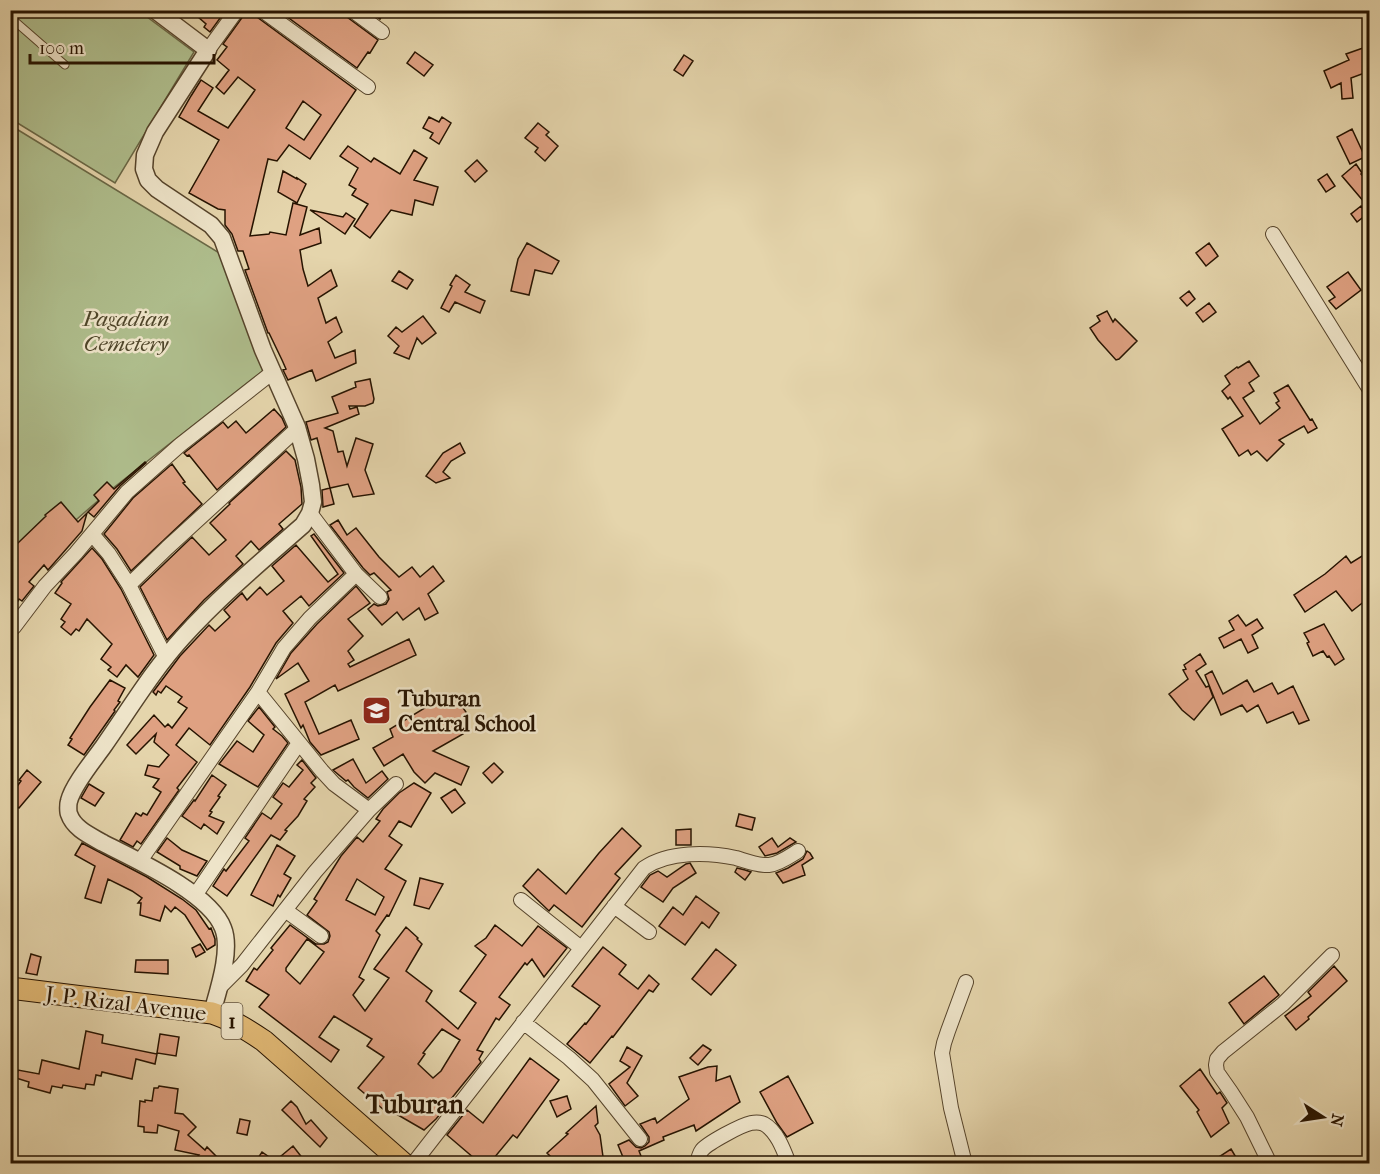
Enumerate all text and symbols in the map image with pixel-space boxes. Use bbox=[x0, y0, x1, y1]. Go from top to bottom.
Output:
scale bar bbox=[30, 27, 214, 65]
text: 100 m bbox=[39, 38, 84, 59]
park label: Pagadian Cemetery bbox=[82, 306, 169, 357]
place label: Tuburan Central School bbox=[397, 686, 537, 737]
school or university icon: Tuburan Central School bbox=[361, 695, 393, 727]
street label: J. P. Rizal Avenue bbox=[42, 981, 208, 1027]
road number: 1 bbox=[222, 1003, 242, 1039]
north arrow bbox=[1293, 1087, 1353, 1147]
district label: Tuburan bbox=[365, 1089, 465, 1120]
text: N bbox=[1326, 1112, 1348, 1129]

